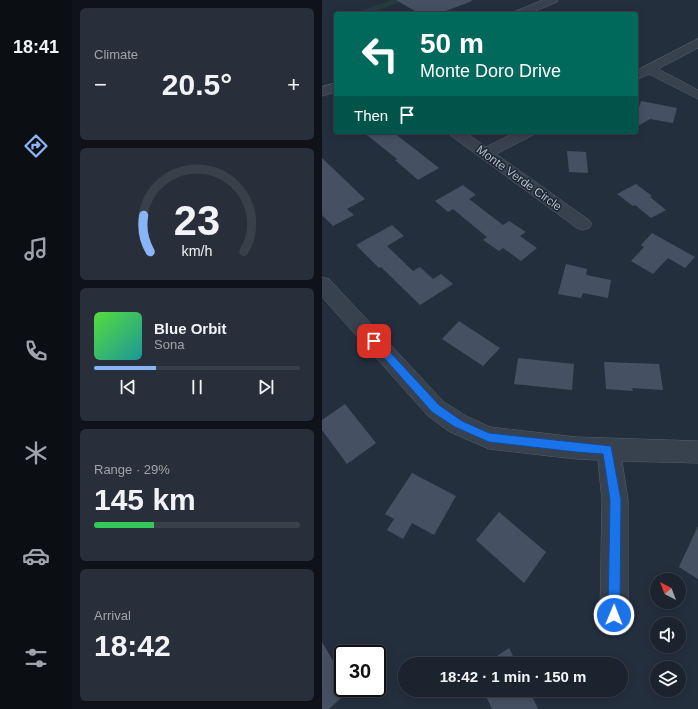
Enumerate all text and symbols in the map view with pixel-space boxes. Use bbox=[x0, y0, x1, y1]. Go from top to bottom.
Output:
icon: left bbox=[354, 28, 406, 80]
text: 50 m bbox=[420, 28, 484, 59]
text: 18:41 bbox=[13, 37, 59, 57]
text: Climate bbox=[94, 47, 138, 62]
text: Monte Doro Drive bbox=[420, 61, 561, 81]
text: 20.5° bbox=[162, 68, 232, 101]
text: − bbox=[94, 72, 107, 97]
text: + bbox=[287, 72, 300, 97]
icon: arrive bbox=[396, 104, 418, 126]
text: Then bbox=[354, 107, 388, 124]
icon: directions bbox=[22, 132, 50, 160]
street label: Monte Verde Circle bbox=[474, 142, 565, 214]
text: 23 bbox=[174, 197, 220, 244]
icon: music bbox=[22, 235, 50, 263]
text: km/h bbox=[182, 243, 213, 259]
text: Blue Orbit bbox=[154, 320, 227, 337]
pin bbox=[357, 324, 391, 358]
icon: arrive bbox=[363, 330, 385, 352]
icon: phone bbox=[22, 337, 50, 365]
text: Sona bbox=[154, 337, 184, 352]
icon: previous bbox=[117, 376, 139, 398]
icon: pause bbox=[186, 376, 208, 398]
icon: next bbox=[255, 376, 277, 398]
icon: climate bbox=[22, 439, 50, 467]
text: Range · 29% bbox=[94, 462, 170, 477]
text: 145 km bbox=[94, 483, 196, 516]
icon: car bbox=[22, 542, 50, 570]
north arrow bbox=[650, 573, 686, 609]
map controls bbox=[650, 573, 686, 697]
position arrow bbox=[593, 594, 635, 636]
text: Arrival bbox=[94, 608, 131, 623]
button: sound bbox=[650, 617, 686, 653]
text: 18:42 bbox=[94, 629, 171, 662]
icon: filters bbox=[22, 644, 50, 672]
speed limit sign: 30 bbox=[334, 645, 386, 697]
button: layers bbox=[650, 661, 686, 697]
text: 18:42 · 1 min · 150 m bbox=[440, 668, 586, 685]

